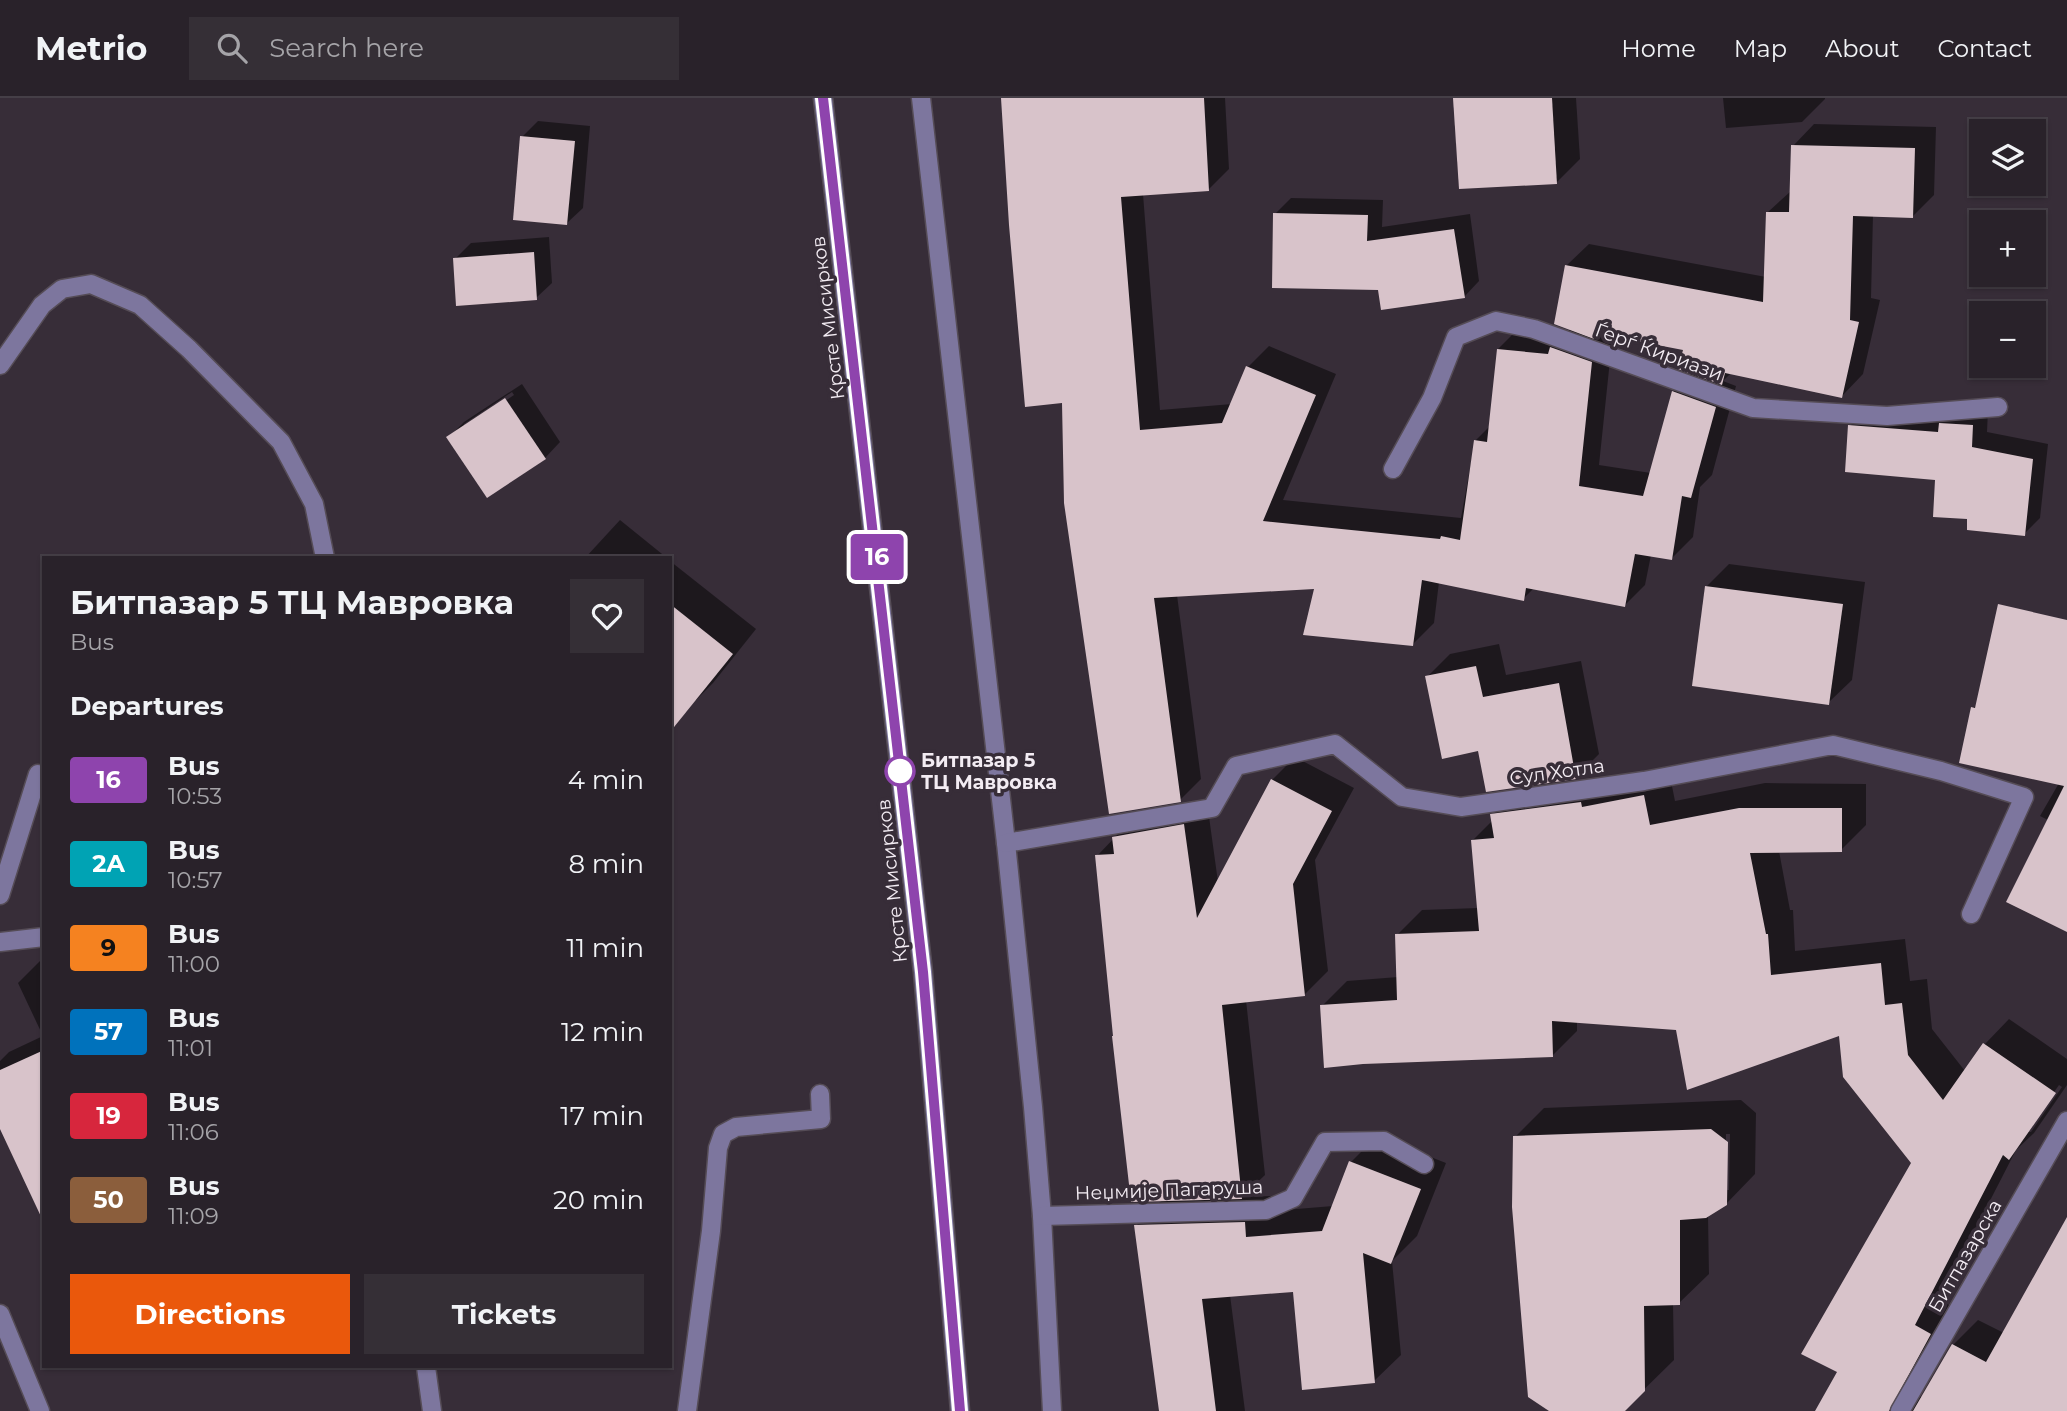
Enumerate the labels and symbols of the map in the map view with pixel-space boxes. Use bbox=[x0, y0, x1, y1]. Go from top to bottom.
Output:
street label: Крсте Мисирков bbox=[807, 235, 849, 401]
street label: Ѓерѓ Ќириази bbox=[1592, 318, 1726, 386]
line badge: 16 bbox=[846, 534, 908, 580]
place label: Битпазар 5 ТЦ Мавровка bbox=[921, 749, 1057, 794]
street label: Сул Хотла bbox=[1508, 754, 1606, 790]
marker: Битпазар 5 ТЦ Мавровка bbox=[885, 756, 915, 786]
street label: Крсте Мисирков bbox=[872, 798, 912, 964]
street label: Неџмије Пагаруша bbox=[1074, 1175, 1264, 1205]
street label: Битпазарска bbox=[1923, 1195, 2007, 1317]

